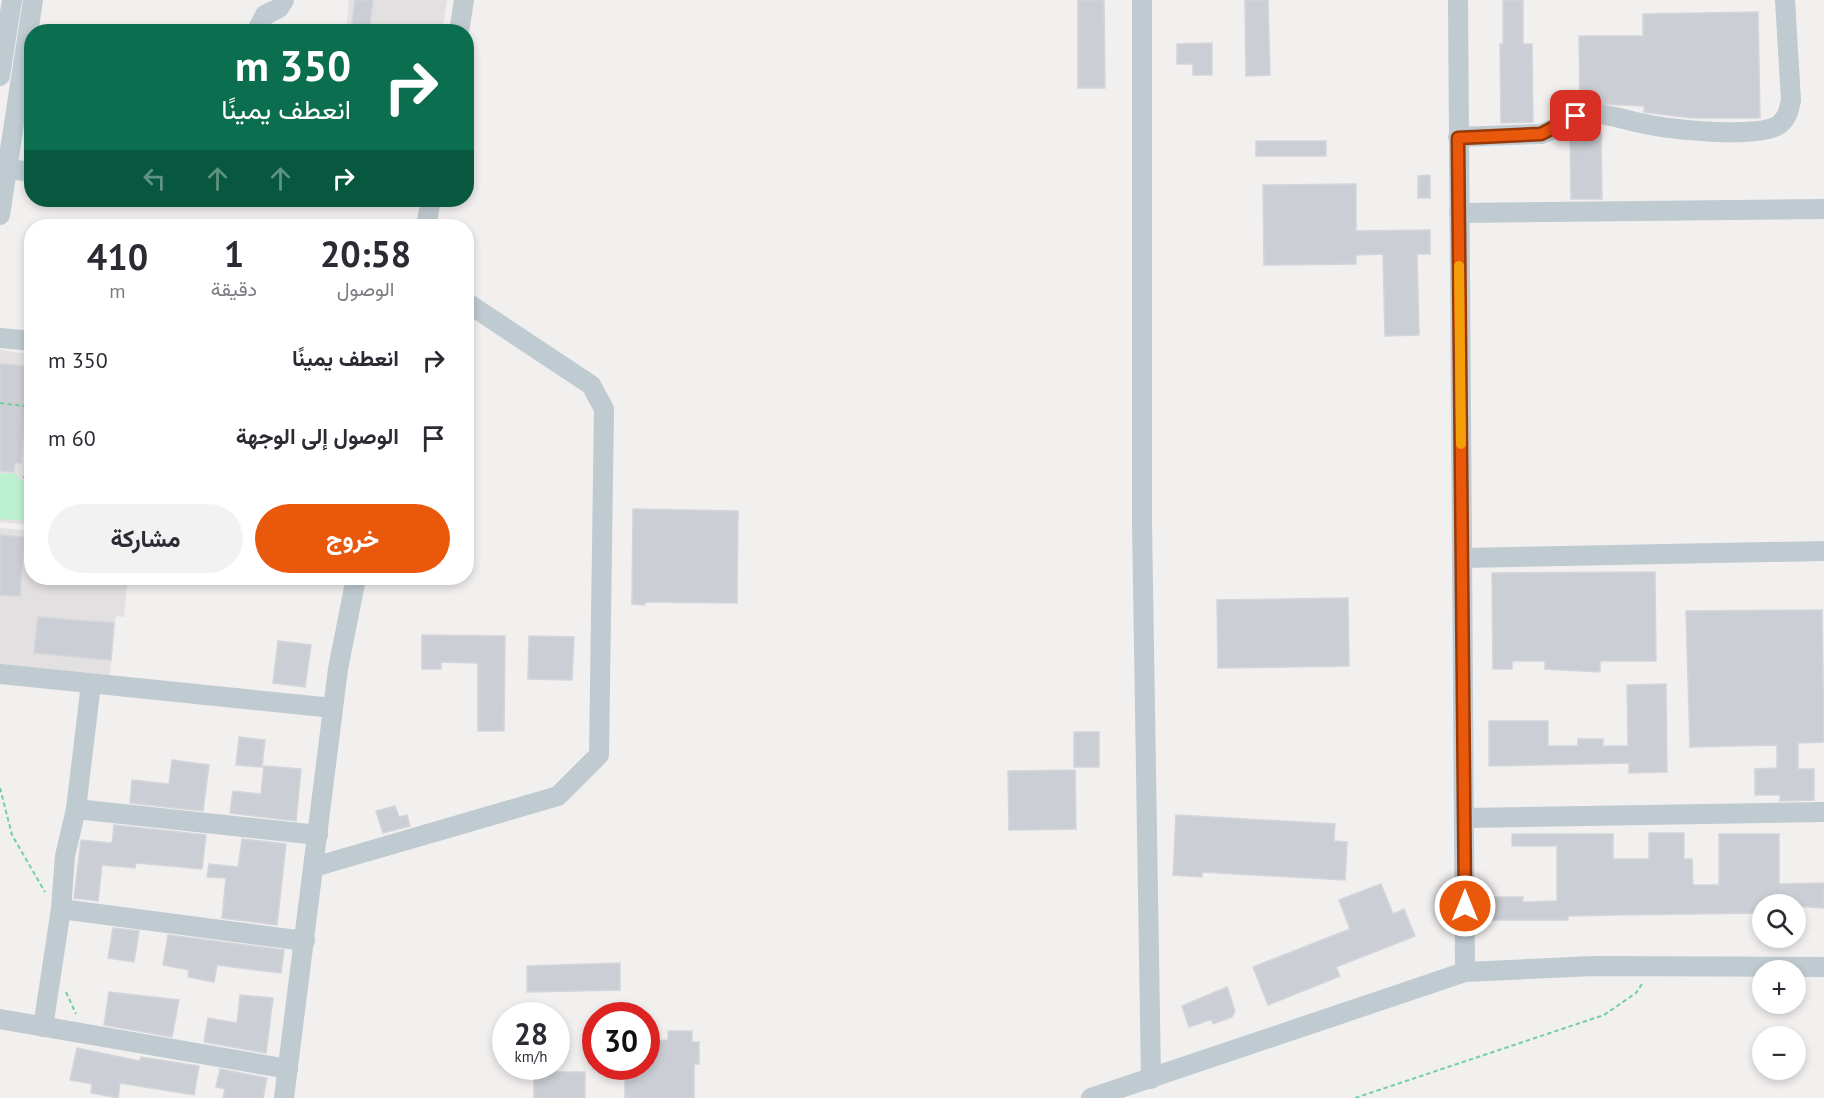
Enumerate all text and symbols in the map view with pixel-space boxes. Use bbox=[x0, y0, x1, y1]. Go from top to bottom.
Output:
text: 350 m bbox=[235, 38, 351, 93]
icon: right bbox=[372, 48, 450, 126]
pin bbox=[1550, 90, 1601, 141]
text: انعطف يمينًا bbox=[221, 92, 351, 126]
icon: arrive bbox=[1559, 99, 1592, 132]
icon: left bbox=[138, 162, 171, 195]
icon: ahead bbox=[201, 162, 234, 195]
icon: ahead bbox=[264, 162, 297, 195]
icon: right bbox=[327, 162, 360, 195]
text: 1 bbox=[224, 230, 244, 277]
text: 20:58 bbox=[320, 230, 411, 277]
text: 410 bbox=[87, 233, 148, 280]
text: دقيقة bbox=[211, 276, 257, 302]
text: الوصول bbox=[337, 276, 394, 302]
text: m bbox=[109, 278, 126, 304]
text: انعطف يمينًا bbox=[292, 344, 399, 372]
icon: right bbox=[417, 344, 450, 377]
text: 350 m bbox=[48, 346, 108, 374]
text: الوصول إلى الوجهة bbox=[236, 422, 399, 450]
icon: arrive bbox=[417, 422, 450, 455]
text: 60 m bbox=[48, 424, 96, 452]
button: مشاركة bbox=[48, 504, 243, 573]
button: خروج bbox=[255, 504, 450, 573]
position arrow bbox=[1433, 874, 1497, 938]
map controls bbox=[1752, 894, 1806, 1080]
button: search bbox=[1752, 894, 1806, 948]
button: + bbox=[1752, 960, 1806, 1014]
speed limit sign: 30 bbox=[582, 1002, 660, 1080]
text: 28 bbox=[514, 1014, 548, 1053]
button: − bbox=[1752, 1026, 1806, 1080]
text: km/h bbox=[515, 1047, 547, 1066]

